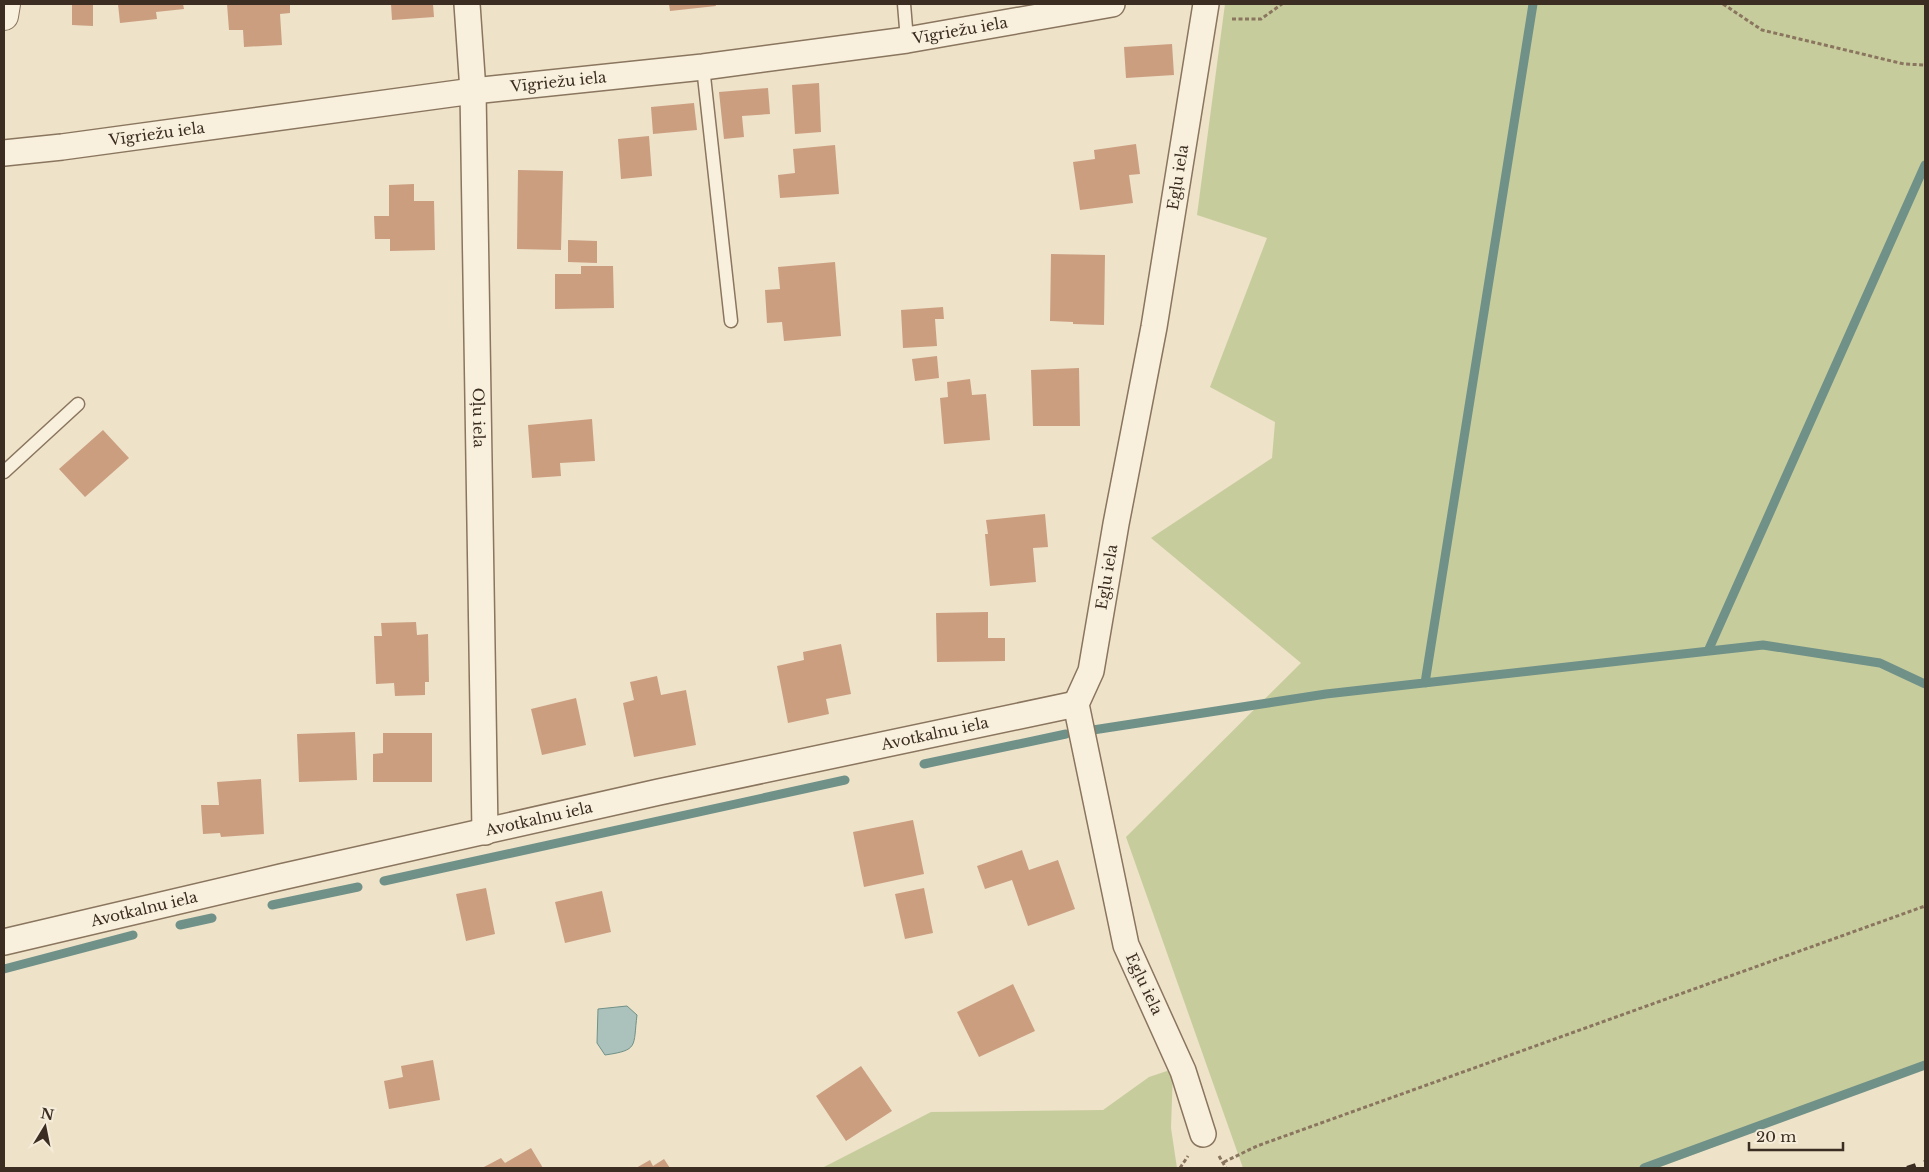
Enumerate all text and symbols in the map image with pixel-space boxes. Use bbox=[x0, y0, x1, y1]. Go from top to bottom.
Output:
street label: Vīgriežu iela bbox=[910, 12, 1010, 48]
street label: Vīgriežu iela bbox=[508, 67, 608, 96]
street label: Vīgriežu iela bbox=[107, 118, 206, 150]
street label: Egļu iela bbox=[1163, 143, 1192, 211]
street label: Oļu iela bbox=[469, 387, 489, 449]
street label: Egļu iela bbox=[1092, 542, 1121, 611]
street label: Avotkalnu iela bbox=[879, 713, 991, 754]
street label: Avotkalnu iela bbox=[483, 797, 595, 840]
street label: Avotkalnu iela bbox=[88, 887, 200, 931]
street label: Egļu iela bbox=[1122, 950, 1167, 1018]
north arrow bbox=[20, 1102, 70, 1152]
text: N bbox=[39, 1104, 55, 1124]
scale bar bbox=[1749, 1120, 1843, 1152]
text: 20 m bbox=[1756, 1127, 1796, 1146]

